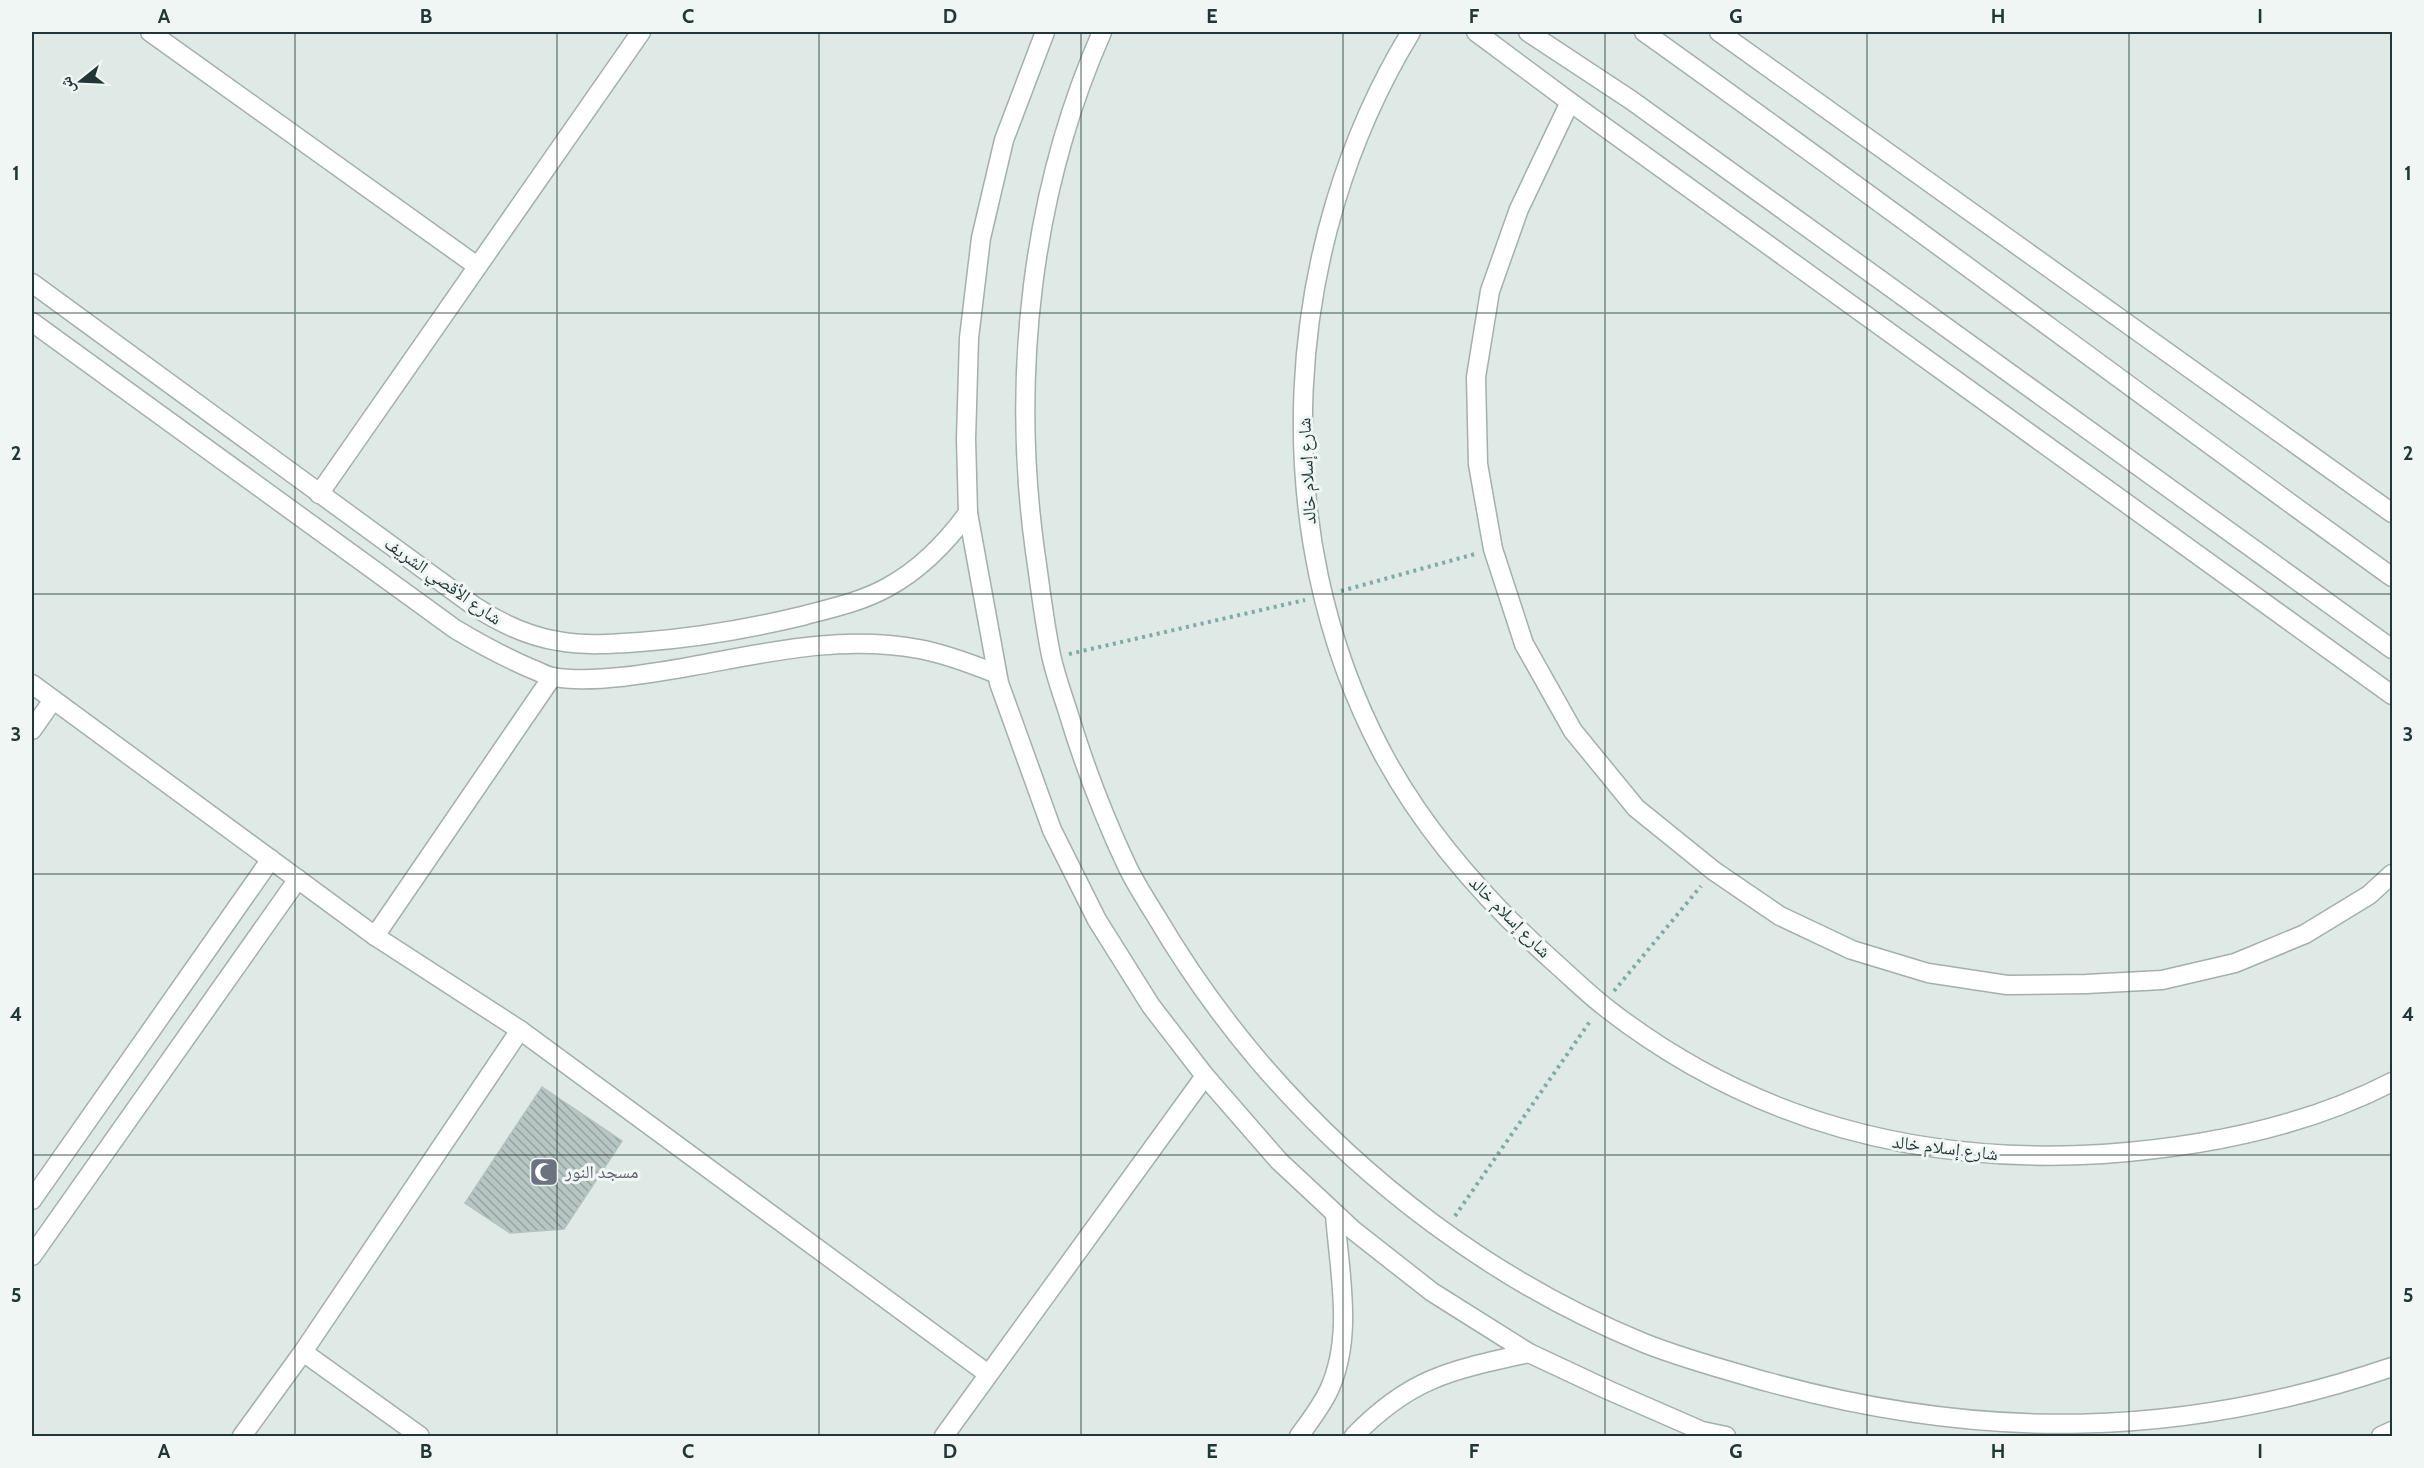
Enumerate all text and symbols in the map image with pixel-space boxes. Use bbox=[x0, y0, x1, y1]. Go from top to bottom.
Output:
text: A bbox=[158, 4, 171, 28]
text: B bbox=[420, 4, 432, 28]
text: C bbox=[682, 4, 694, 28]
text: D bbox=[943, 4, 957, 28]
text: E bbox=[1206, 4, 1218, 28]
text: F bbox=[1469, 4, 1480, 28]
text: G bbox=[1729, 4, 1743, 28]
text: H bbox=[1991, 4, 2005, 28]
text: I bbox=[2257, 4, 2263, 28]
north arrow bbox=[51, 51, 111, 111]
text: ش bbox=[56, 74, 79, 96]
text: 1 bbox=[12, 161, 20, 185]
text: 1 bbox=[2404, 161, 2412, 185]
street label: شارع إسلام خالد bbox=[1293, 417, 1322, 525]
text: 2 bbox=[11, 441, 21, 465]
text: 2 bbox=[2403, 441, 2413, 465]
street label: شارع الأقصي الشريف bbox=[378, 532, 506, 633]
text: 3 bbox=[11, 722, 21, 746]
text: 3 bbox=[2403, 722, 2413, 746]
street label: شارع إسلام خالد bbox=[1464, 872, 1555, 963]
text: 4 bbox=[10, 1002, 22, 1026]
text: 4 bbox=[2402, 1002, 2414, 1026]
street label: شارع إسلام خالد bbox=[1891, 1131, 1999, 1166]
mosque icon: مسجد النور bbox=[528, 1156, 560, 1188]
place label: مسجد النور bbox=[564, 1161, 638, 1183]
text: 5 bbox=[11, 1283, 21, 1307]
text: 5 bbox=[2403, 1283, 2413, 1307]
text: A bbox=[158, 1439, 171, 1463]
text: B bbox=[420, 1439, 432, 1463]
text: C bbox=[682, 1439, 694, 1463]
text: D bbox=[943, 1439, 957, 1463]
text: E bbox=[1206, 1439, 1218, 1463]
text: F bbox=[1469, 1439, 1480, 1463]
text: G bbox=[1729, 1439, 1743, 1463]
text: H bbox=[1991, 1439, 2005, 1463]
text: I bbox=[2257, 1439, 2263, 1463]

